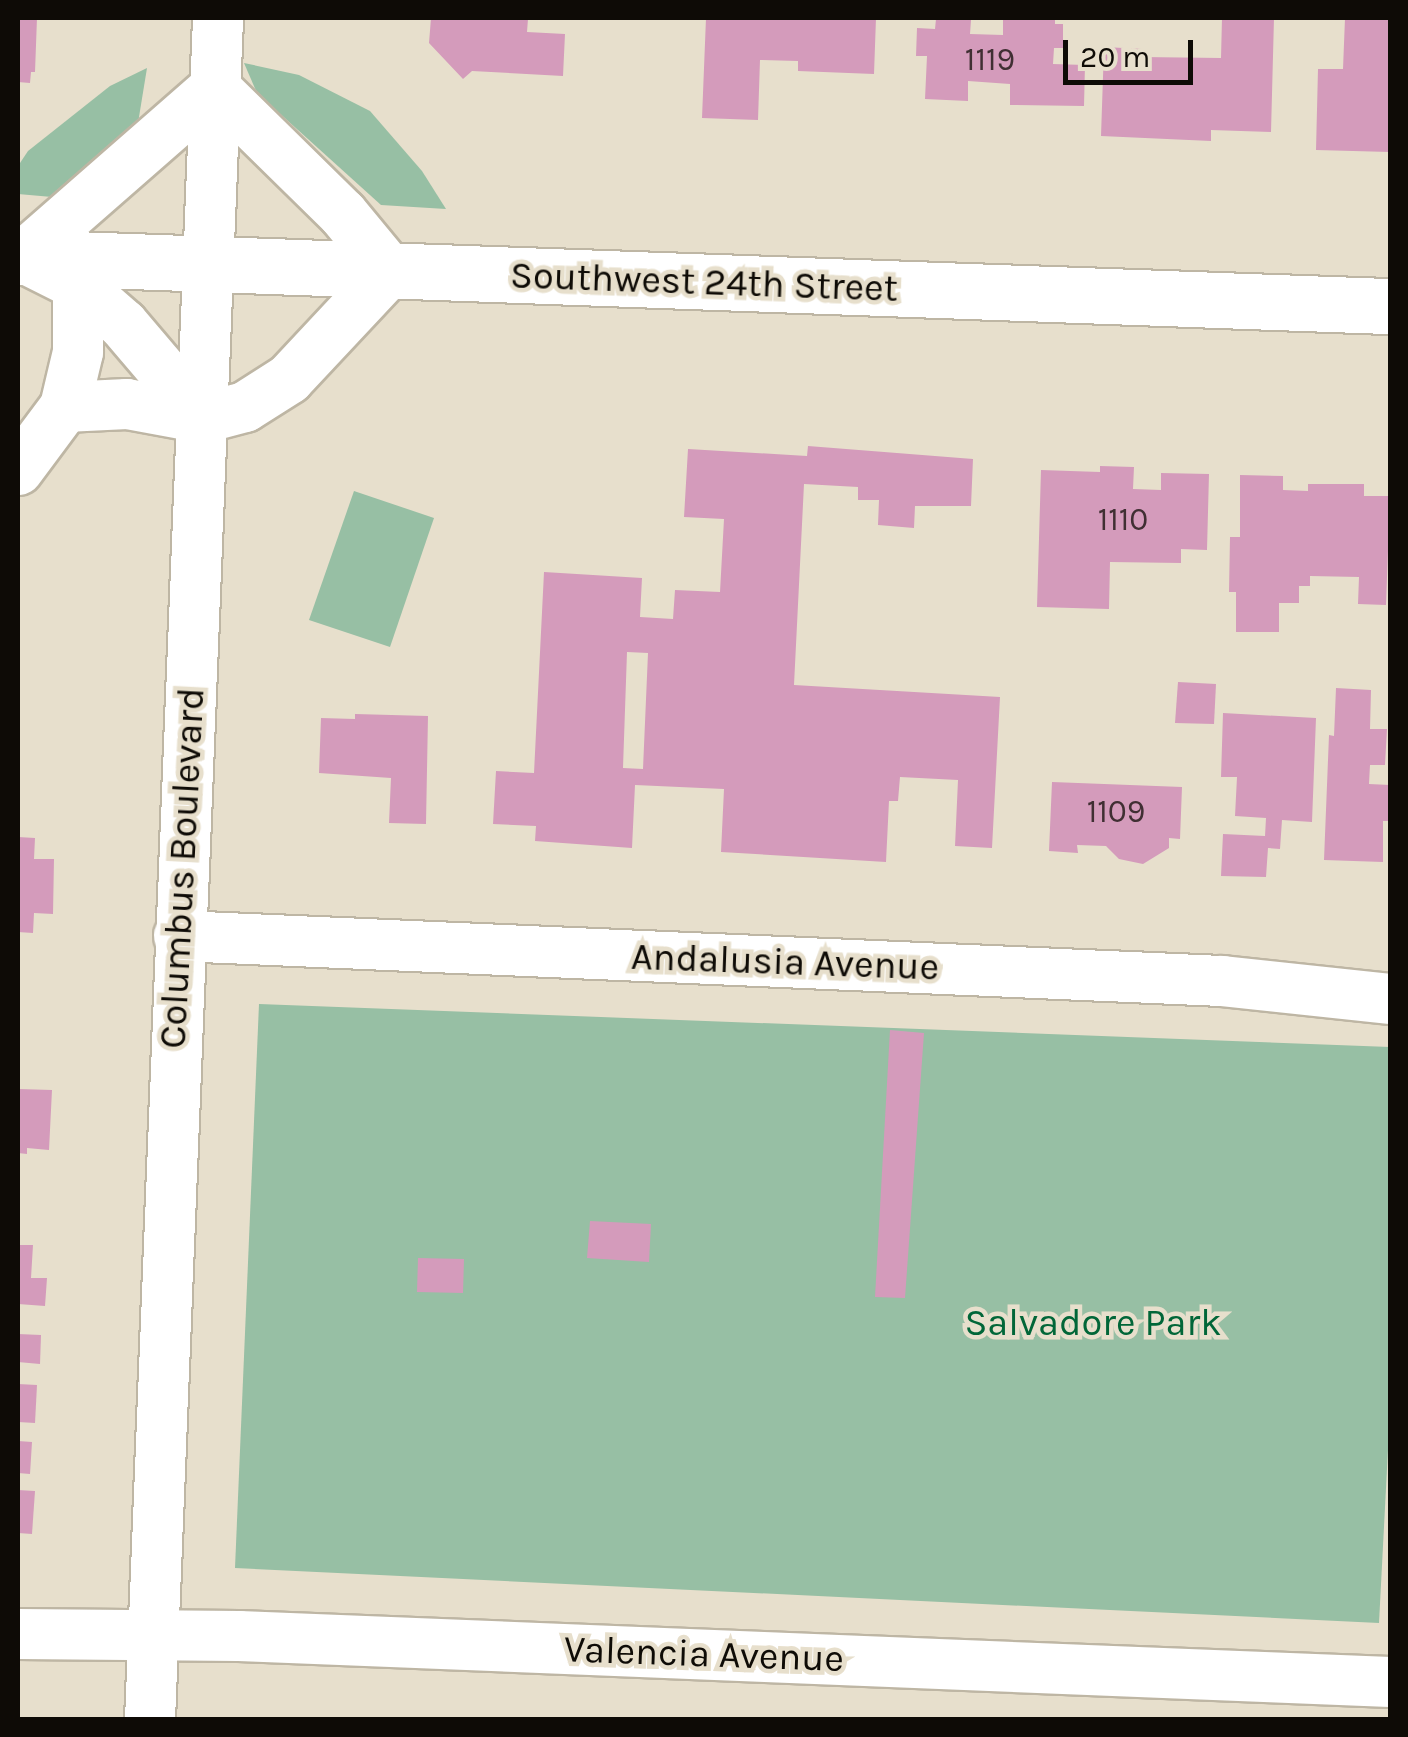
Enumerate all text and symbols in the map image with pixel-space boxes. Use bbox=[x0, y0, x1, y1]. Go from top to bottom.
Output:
scale bar bbox=[1068, 20, 1198, 82]
text: 20 m bbox=[1080, 39, 1150, 75]
house number: 1119 bbox=[965, 41, 1015, 79]
street label: Southwest 24th Street bbox=[509, 252, 899, 312]
house number: 1110 bbox=[1098, 501, 1148, 539]
street label: Columbus Boulevard bbox=[150, 686, 214, 1050]
house number: 1109 bbox=[1087, 793, 1145, 831]
street label: Andalusia Avenue bbox=[630, 934, 940, 990]
park label: Salvadore Park bbox=[964, 1300, 1222, 1346]
street label: Valencia Avenue bbox=[563, 1626, 845, 1682]

